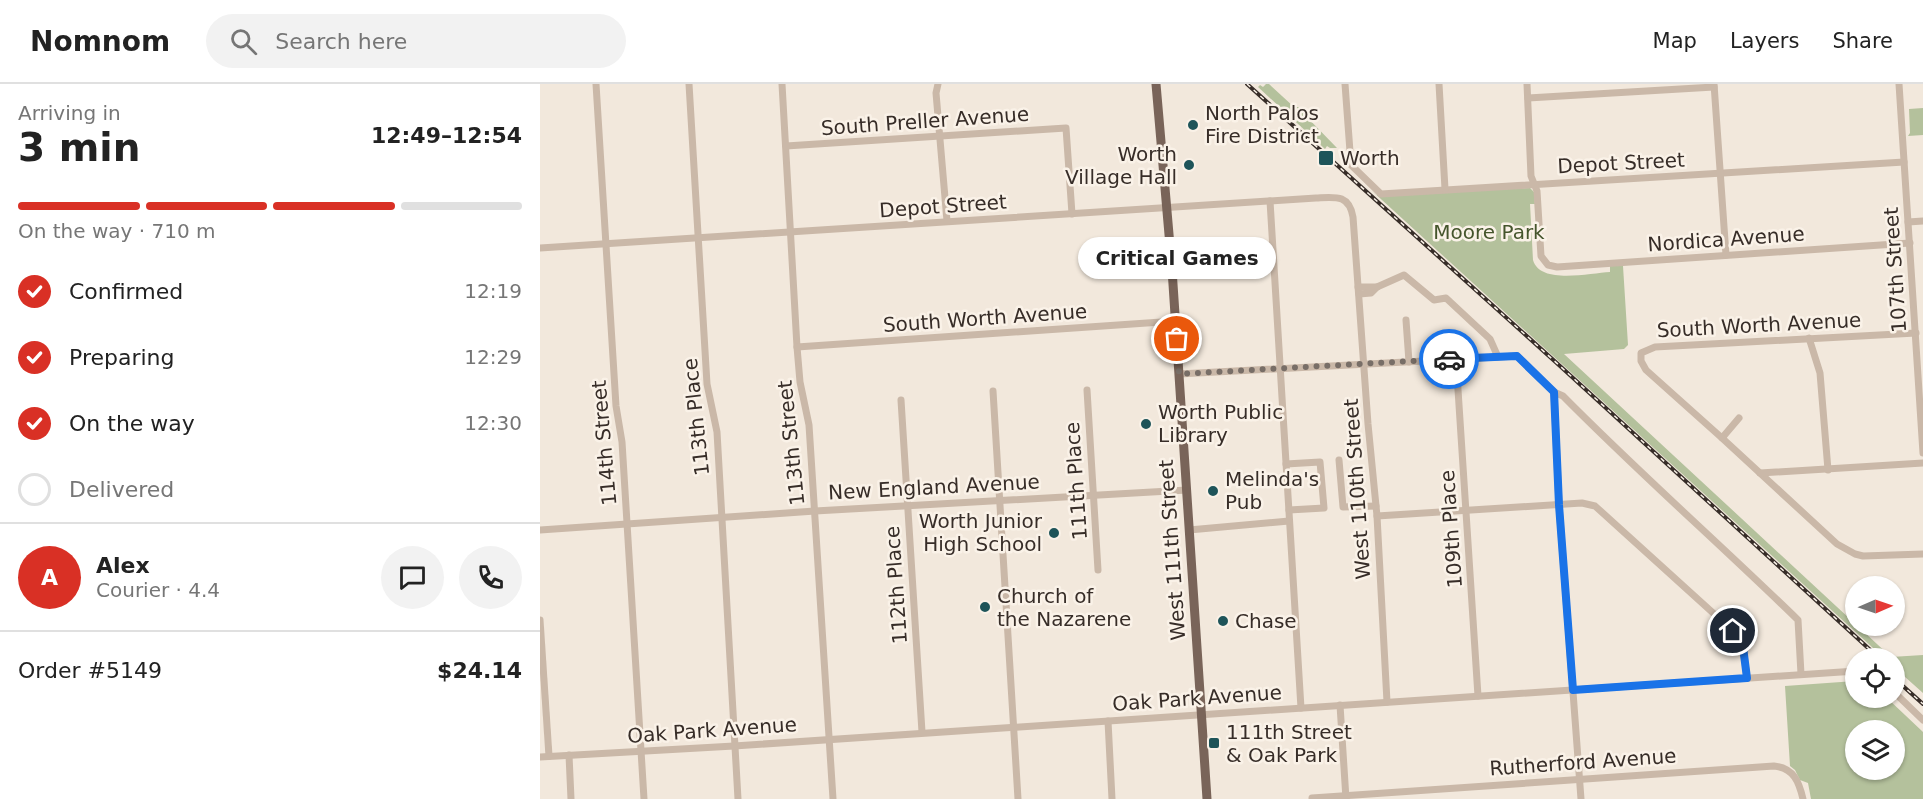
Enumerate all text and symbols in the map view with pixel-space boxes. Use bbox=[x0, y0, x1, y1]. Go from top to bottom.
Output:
search box bbox=[206, 14, 626, 68]
text: Nomnom bbox=[30, 25, 170, 58]
icon: search bbox=[227, 25, 260, 58]
text: Search here bbox=[275, 29, 407, 54]
text: Map bbox=[1653, 29, 1697, 53]
text: Layers bbox=[1730, 29, 1799, 53]
text: Share bbox=[1832, 29, 1893, 53]
text: Arriving in bbox=[18, 101, 121, 125]
place label: North Palos Fire District bbox=[1205, 101, 1319, 148]
street label: South Preller Avenue bbox=[820, 102, 1030, 140]
marker: North Palos Fire District bbox=[1186, 118, 1200, 132]
text: 12:49–12:54 bbox=[371, 123, 522, 148]
text: 3 min bbox=[18, 125, 140, 170]
place label: Worth Village Hall bbox=[1065, 142, 1177, 189]
place label: Worth bbox=[1340, 146, 1400, 170]
street label: Depot Street bbox=[1557, 148, 1686, 178]
marker: Worth bbox=[1317, 149, 1335, 167]
marker: Worth Village Hall bbox=[1182, 158, 1196, 172]
street label: Depot Street bbox=[879, 190, 1008, 222]
street label: 107th Street bbox=[1879, 206, 1911, 334]
text: On the way · 710 m bbox=[18, 219, 216, 243]
park label: Moore Park bbox=[1433, 220, 1545, 244]
street label: Nordica Avenue bbox=[1647, 222, 1805, 256]
callout: Critical Games bbox=[1078, 237, 1276, 279]
text: Critical Games bbox=[1095, 246, 1259, 270]
icon: check bbox=[18, 275, 51, 308]
text: Confirmed bbox=[69, 279, 183, 304]
text: 12:19 bbox=[464, 279, 522, 303]
street label: South Worth Avenue bbox=[882, 299, 1088, 337]
street label: South Worth Avenue bbox=[1656, 308, 1862, 342]
pin bbox=[1151, 313, 1202, 364]
icon: bag bbox=[1160, 322, 1193, 355]
courier bbox=[1419, 329, 1479, 389]
icon: check bbox=[18, 341, 51, 374]
icon: car bbox=[1433, 343, 1466, 376]
text: Preparing bbox=[69, 345, 175, 370]
text: 12:29 bbox=[464, 345, 522, 369]
street label: 113th Place bbox=[678, 357, 714, 477]
street label: 114th Street bbox=[587, 379, 621, 507]
street label: 113th Street bbox=[772, 379, 810, 507]
street label: West 110th Street bbox=[1339, 398, 1375, 580]
place label: Worth Public Library bbox=[1158, 400, 1283, 447]
icon: check bbox=[18, 407, 51, 440]
text: On the way bbox=[69, 411, 195, 436]
text: 12:30 bbox=[464, 411, 522, 435]
marker: Worth Public Library bbox=[1139, 417, 1153, 431]
street label: 111th Place bbox=[1060, 421, 1092, 541]
street label: West 111th Street bbox=[1154, 459, 1190, 641]
place label: Melinda's Pub bbox=[1225, 467, 1319, 514]
street label: New England Avenue bbox=[828, 469, 1040, 505]
street label: 109th Place bbox=[1435, 469, 1467, 589]
text: Delivered bbox=[69, 477, 174, 502]
marker: Melinda's Pub bbox=[1206, 484, 1220, 498]
place label: Worth Junior High School bbox=[919, 509, 1043, 556]
street label: 112th Place bbox=[880, 525, 912, 645]
marker: Worth Junior High School bbox=[1047, 526, 1061, 540]
button: chat bbox=[381, 546, 444, 609]
button: phone bbox=[459, 546, 522, 609]
text: Alex bbox=[96, 553, 150, 578]
text: A bbox=[41, 565, 58, 590]
north arrow bbox=[1845, 576, 1905, 636]
map controls bbox=[1845, 576, 1905, 780]
text: Courier · 4.4 bbox=[96, 578, 220, 602]
place label: Church of the Nazarene bbox=[997, 584, 1131, 631]
marker: Church of the Nazarene bbox=[978, 600, 992, 614]
pin bbox=[1707, 605, 1758, 656]
place label: Chase bbox=[1235, 609, 1297, 633]
marker: Chase bbox=[1216, 614, 1230, 628]
icon: home bbox=[1716, 614, 1749, 647]
button: locate bbox=[1845, 648, 1905, 708]
text: Order #5149 bbox=[18, 658, 162, 683]
text: $24.14 bbox=[437, 658, 522, 683]
street label: Oak Park Avenue bbox=[1111, 680, 1283, 716]
street label: Oak Park Avenue bbox=[626, 712, 798, 748]
place label: 111th Street & Oak Park bbox=[1226, 720, 1352, 767]
button: layers bbox=[1845, 720, 1905, 780]
marker: 111th Street & Oak Park bbox=[1207, 736, 1221, 750]
street label: Rutherford Avenue bbox=[1489, 743, 1677, 781]

